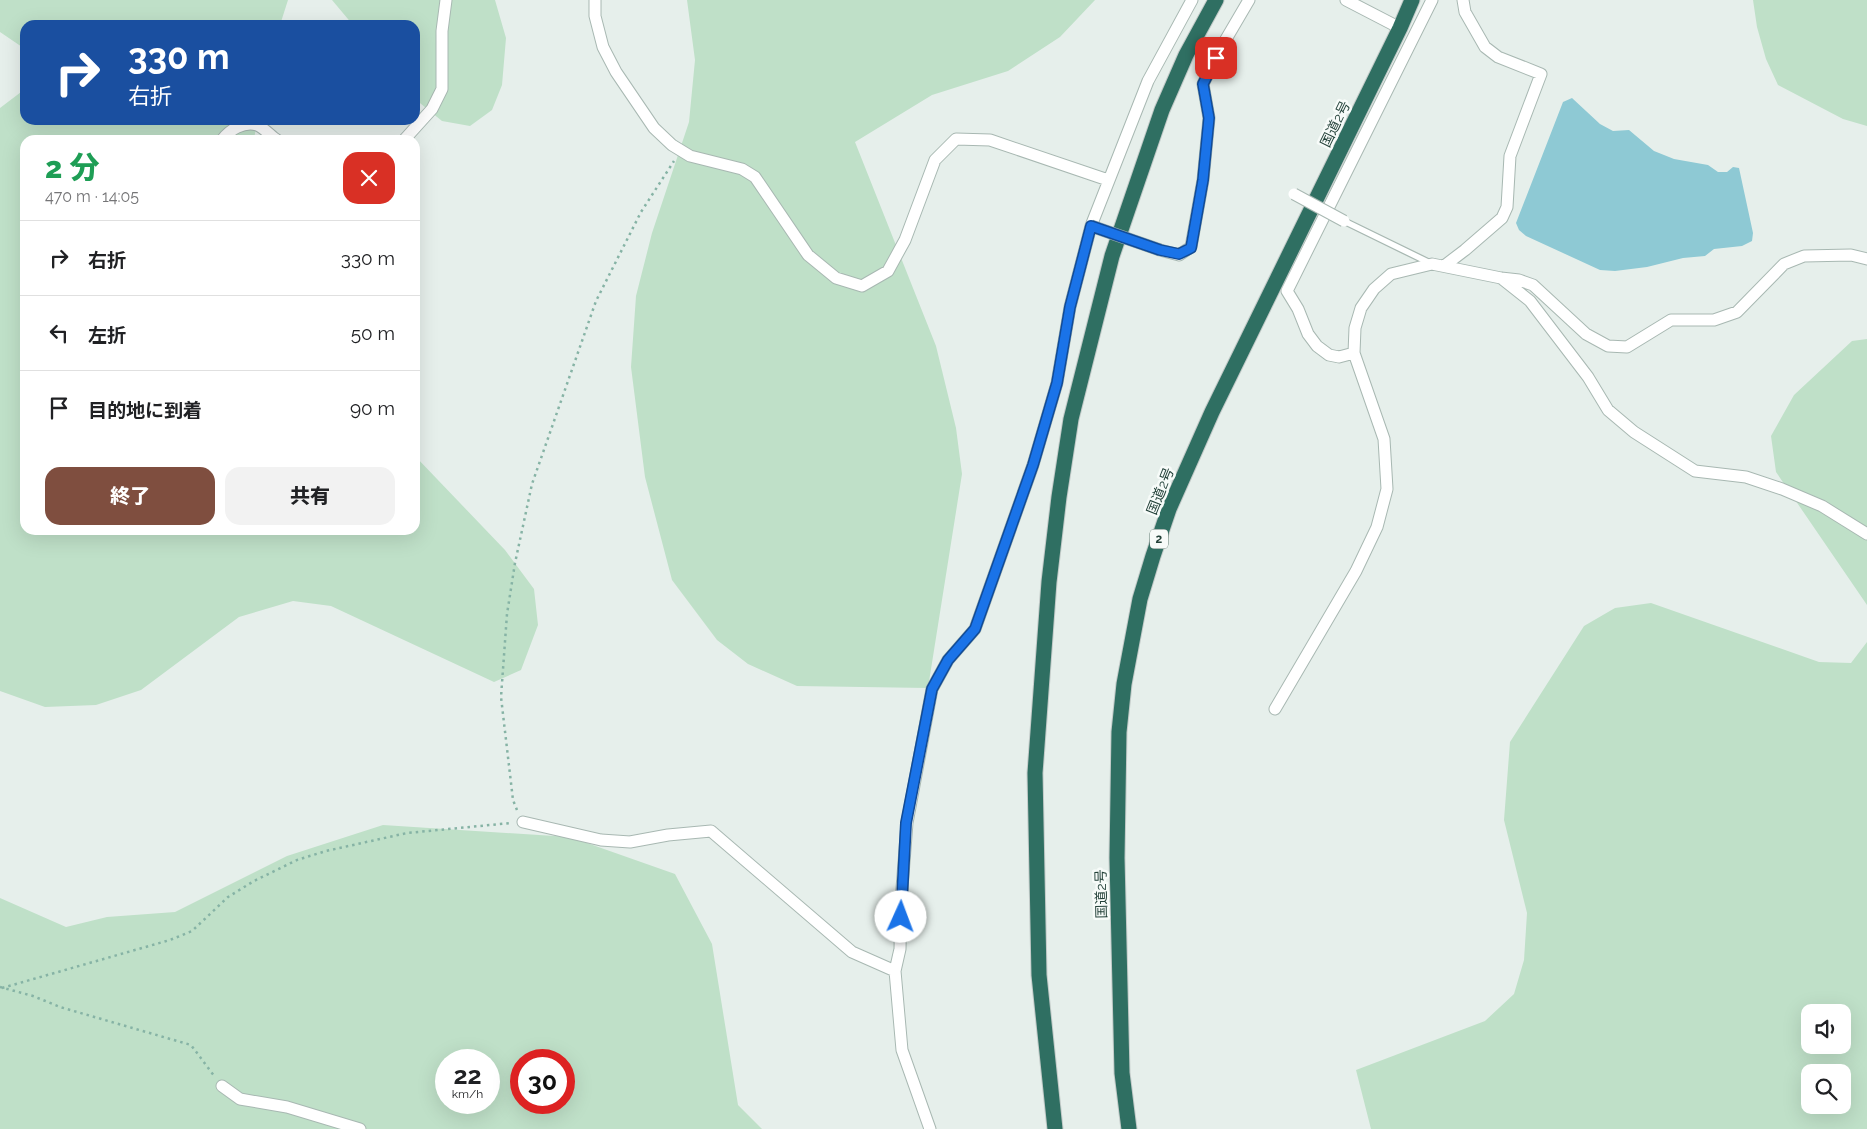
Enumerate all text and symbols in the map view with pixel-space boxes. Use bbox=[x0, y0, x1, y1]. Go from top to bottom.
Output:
text: 330 m bbox=[128, 36, 230, 77]
pin bbox=[1195, 37, 1237, 79]
icon: right bbox=[45, 40, 110, 105]
icon: arrive bbox=[1202, 44, 1230, 72]
text: 右折 bbox=[128, 83, 172, 109]
street label: 国道2号 bbox=[1317, 98, 1353, 150]
text: 2 分 bbox=[45, 150, 99, 185]
button: close bbox=[343, 152, 395, 204]
text: 470 m · 14:05 bbox=[45, 187, 139, 206]
icon: right bbox=[45, 244, 73, 272]
text: 330 m bbox=[341, 247, 395, 269]
text: 右折 bbox=[88, 249, 126, 271]
icon: left bbox=[45, 319, 73, 347]
text: 50 m bbox=[351, 322, 395, 344]
text: 左折 bbox=[88, 324, 126, 346]
icon: arrive bbox=[45, 394, 73, 422]
text: 90 m bbox=[350, 397, 395, 419]
text: 目的地に到着 bbox=[88, 399, 202, 421]
street label: 国道2号 bbox=[1143, 465, 1177, 517]
button: 終了 bbox=[45, 467, 215, 525]
button: 共有 bbox=[225, 467, 395, 525]
road number: 2 bbox=[1150, 530, 1168, 548]
street label: 国道2号 bbox=[1093, 869, 1109, 919]
position arrow bbox=[874, 890, 926, 942]
map controls bbox=[1801, 1004, 1851, 1114]
button: sound bbox=[1801, 1004, 1851, 1054]
speed limit sign: 30 bbox=[510, 1049, 575, 1114]
text: 22 bbox=[453, 1060, 482, 1090]
button: search bbox=[1801, 1064, 1851, 1114]
text: km/h bbox=[452, 1087, 483, 1101]

